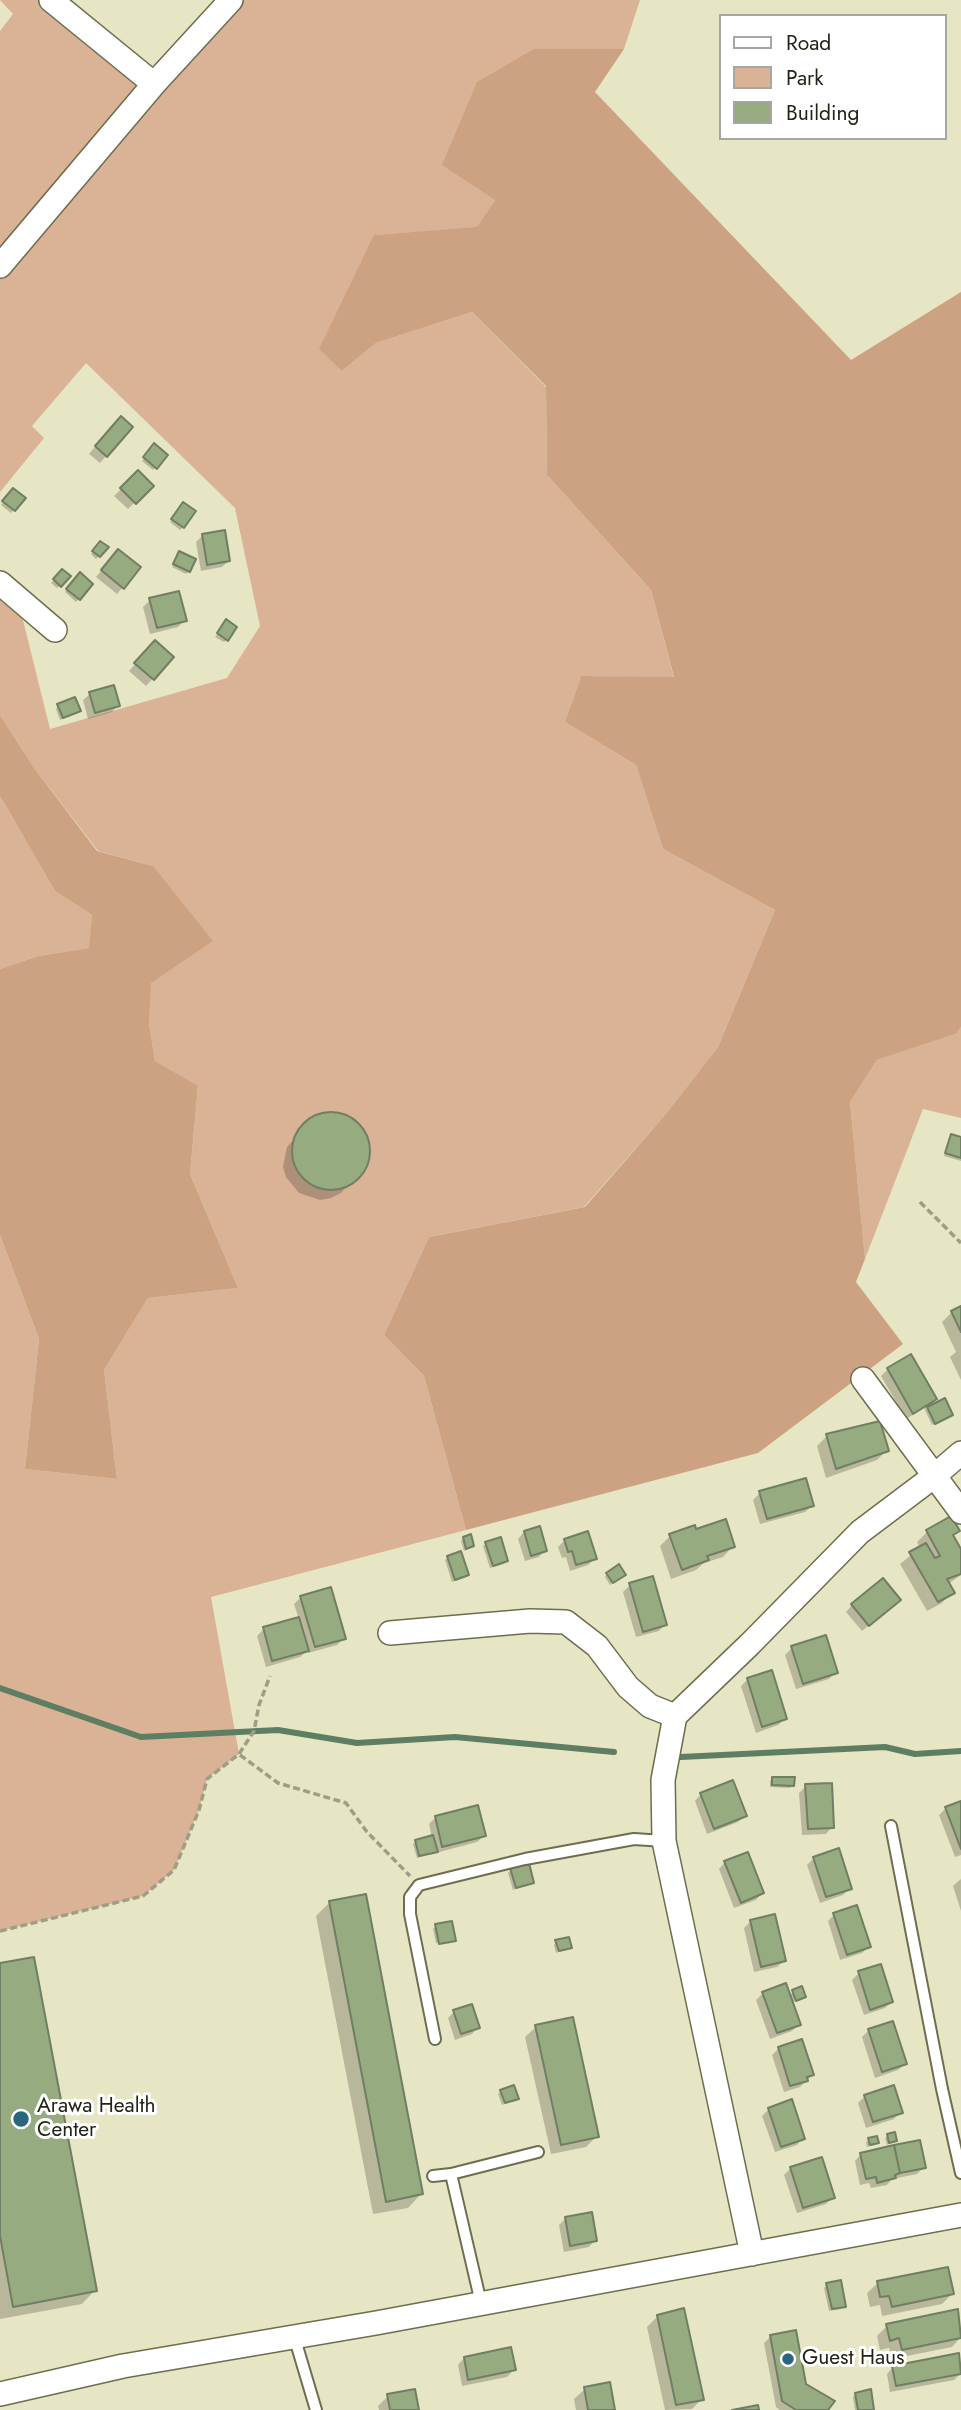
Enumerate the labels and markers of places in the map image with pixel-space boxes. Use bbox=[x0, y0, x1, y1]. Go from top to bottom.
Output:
place label: Arawa Health Center bbox=[37, 2094, 156, 2144]
marker: Arawa Health Center bbox=[11, 2109, 31, 2129]
place label: Guest Haus bbox=[802, 2346, 905, 2372]
marker: Guest Haus bbox=[780, 2351, 796, 2367]

